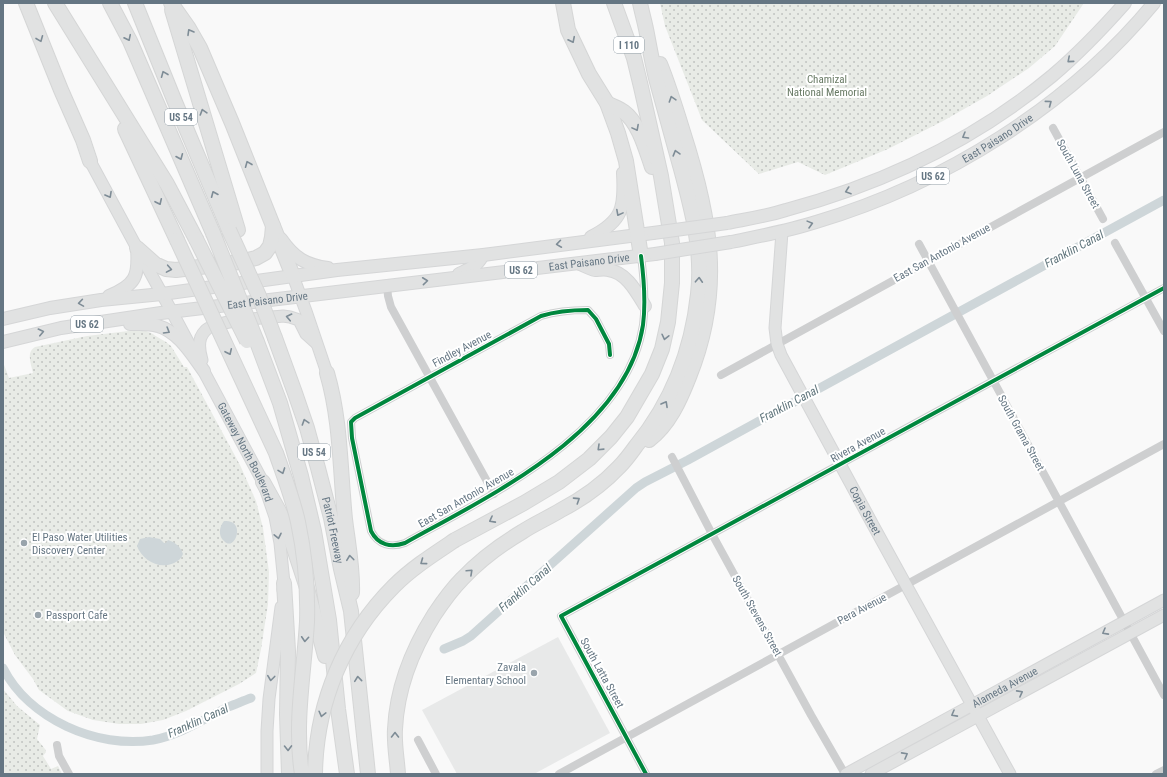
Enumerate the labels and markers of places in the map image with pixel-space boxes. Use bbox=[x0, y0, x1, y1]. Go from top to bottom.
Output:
place label: El Paso Water Utilities Discovery Center bbox=[32, 531, 128, 557]
marker: El Paso Water Utilities Discovery Center bbox=[19, 538, 29, 548]
place label: Passport Cafe bbox=[46, 609, 108, 622]
marker: Passport Cafe bbox=[33, 610, 43, 620]
place label: Zavala Elementary School bbox=[445, 661, 526, 687]
marker: Zavala Elementary School bbox=[529, 668, 539, 678]

